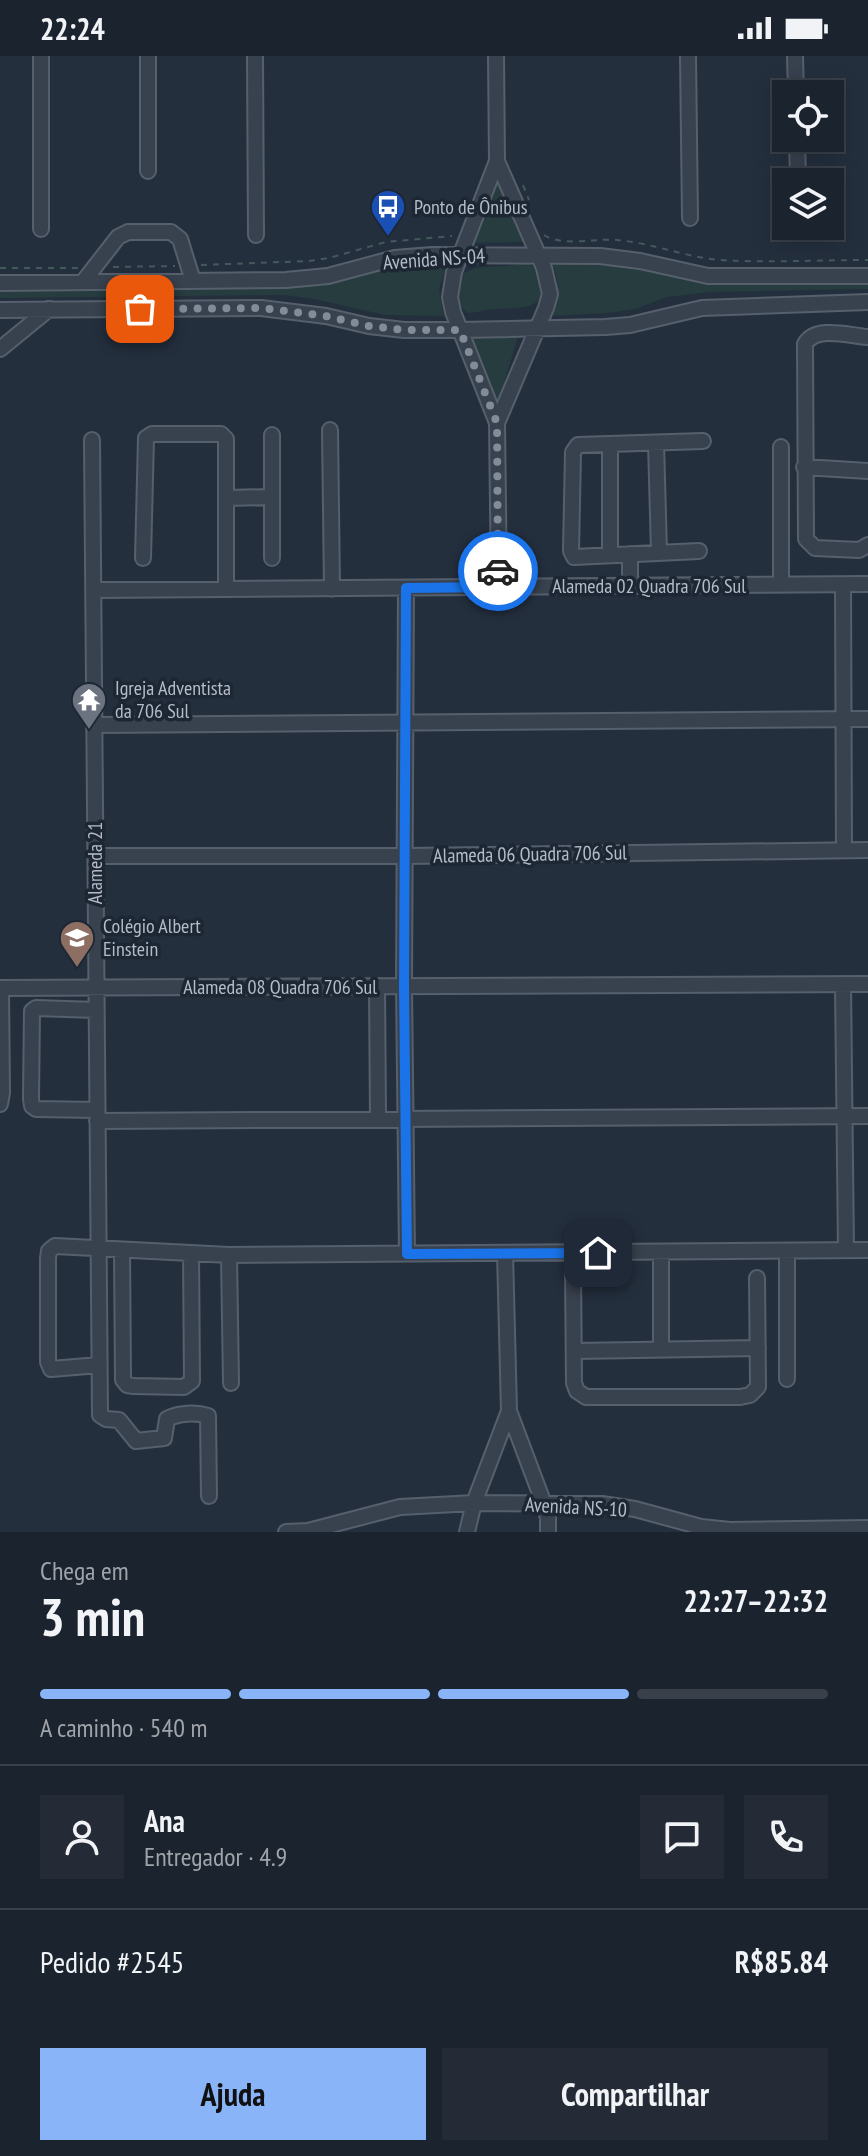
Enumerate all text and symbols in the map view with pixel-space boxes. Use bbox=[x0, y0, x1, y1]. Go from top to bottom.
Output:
text: 22:24 bbox=[40, 9, 105, 48]
map controls bbox=[772, 80, 844, 240]
button: locate bbox=[772, 80, 844, 152]
button: layers bbox=[772, 168, 844, 240]
bus stop icon: Ponto de Ônibus bbox=[369, 188, 407, 238]
place label: Ponto de Ônibus bbox=[414, 194, 528, 220]
street label: Avenida NS-04 bbox=[382, 242, 486, 276]
pin bbox=[106, 275, 174, 343]
icon: bag bbox=[118, 287, 162, 331]
courier bbox=[458, 531, 538, 611]
icon: car bbox=[476, 549, 520, 593]
street label: Alameda 02 Quadra 706 Sul bbox=[552, 573, 746, 599]
place label: Igreja Adventista da 706 Sul bbox=[115, 675, 231, 724]
temple icon: Igreja Adventista da 706 Sul bbox=[70, 681, 108, 731]
street label: Alameda 21 bbox=[82, 822, 108, 904]
street label: Alameda 06 Quadra 706 Sul bbox=[433, 839, 627, 869]
place label: Colégio Albert Einstein bbox=[103, 913, 201, 962]
school or university icon: Colégio Albert Einstein bbox=[58, 919, 96, 969]
street label: Alameda 08 Quadra 706 Sul bbox=[183, 974, 377, 1000]
pin bbox=[564, 1219, 632, 1287]
icon: home bbox=[576, 1231, 620, 1275]
street label: Avenida NS-10 bbox=[524, 1491, 628, 1523]
text: Chega em bbox=[40, 1554, 129, 1587]
text: 22:27–22:32 bbox=[684, 1581, 828, 1620]
text: 3 min bbox=[40, 1583, 145, 1650]
text: A caminho · 540 m bbox=[40, 1711, 207, 1744]
button: person bbox=[40, 1795, 124, 1879]
button: chat bbox=[640, 1795, 724, 1879]
button: phone bbox=[744, 1795, 828, 1879]
text: Ana bbox=[144, 1801, 185, 1840]
text: Entregador · 4.9 bbox=[144, 1840, 287, 1873]
text: Pedido #2545 bbox=[40, 1942, 184, 1981]
text: R$85.84 bbox=[735, 1942, 828, 1981]
button: Ajuda bbox=[40, 2048, 426, 2140]
button: Compartilhar bbox=[442, 2048, 828, 2140]

